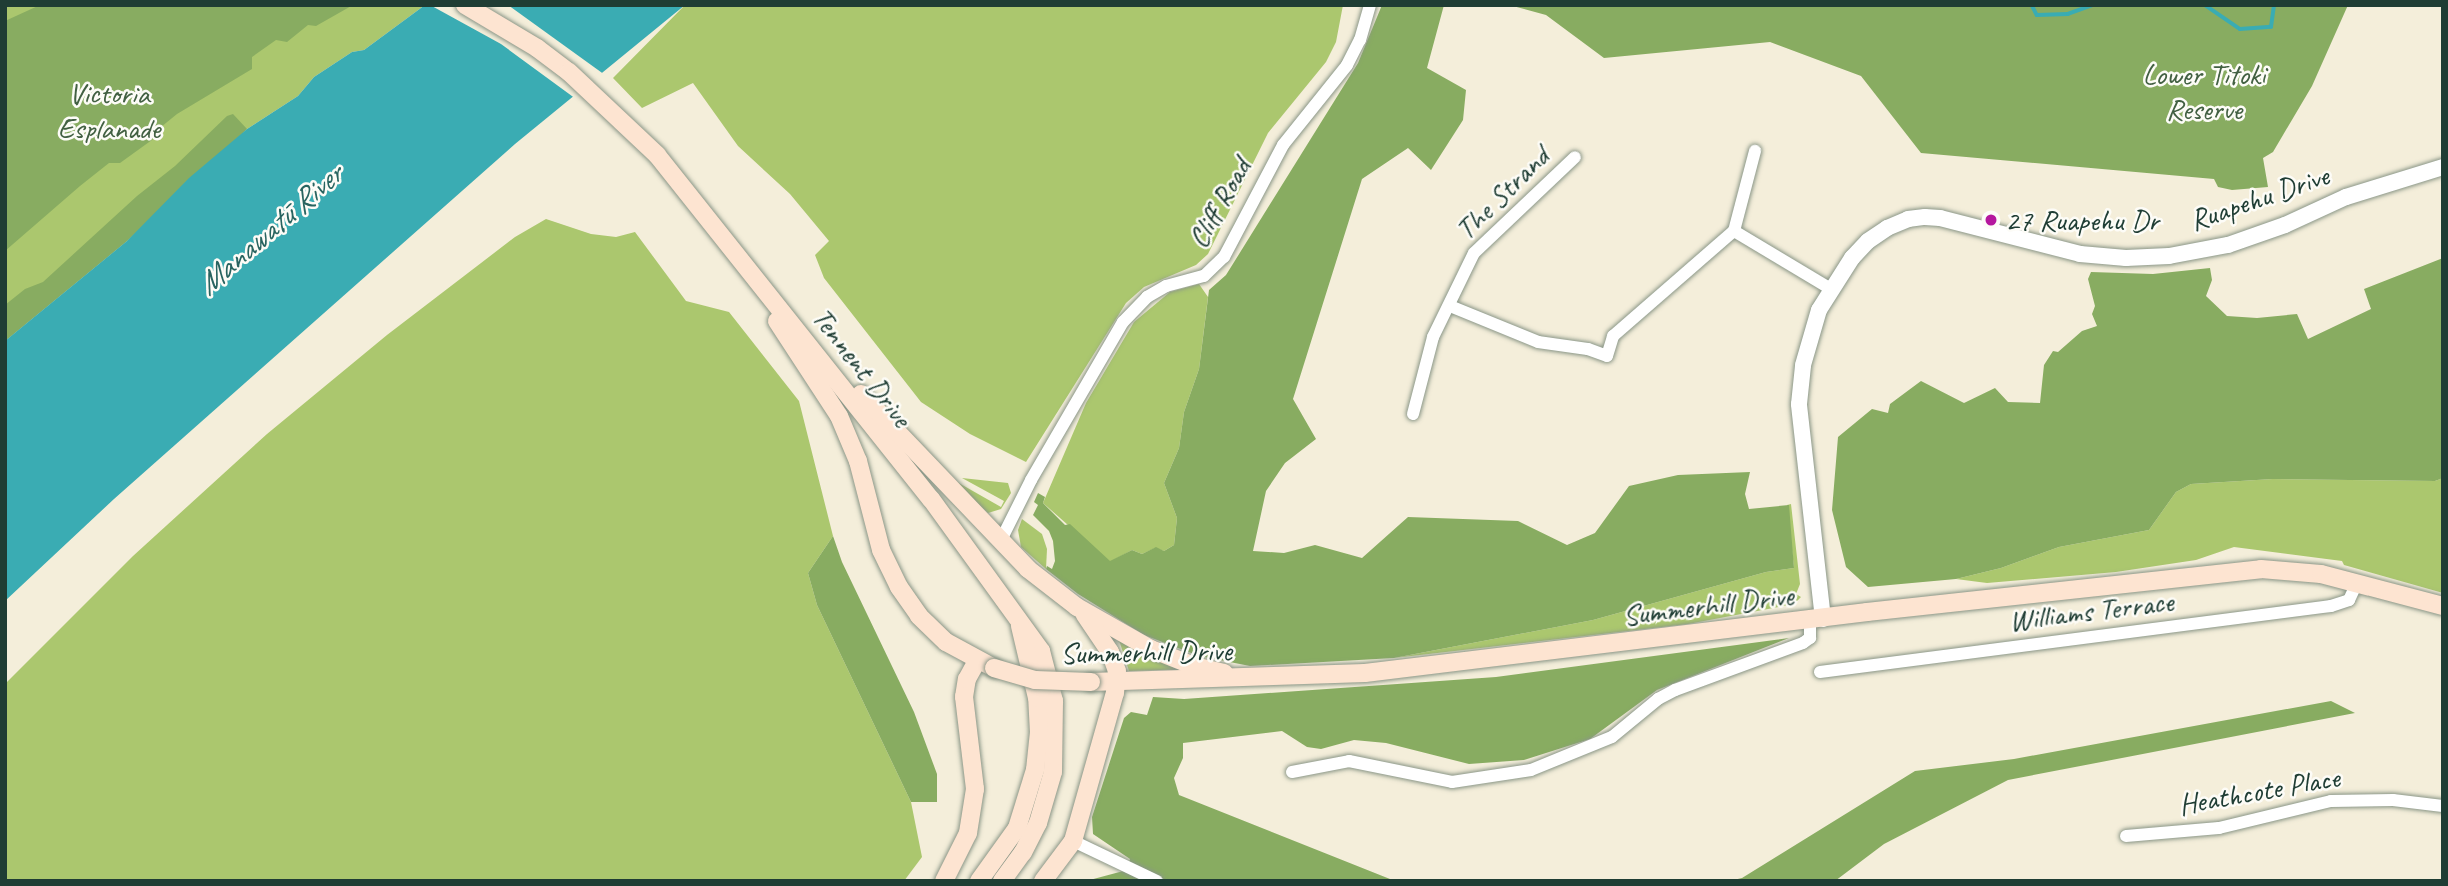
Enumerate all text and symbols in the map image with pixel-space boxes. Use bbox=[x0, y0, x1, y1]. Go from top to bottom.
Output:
park label: Lower Titoki Reserve bbox=[2143, 56, 2265, 126]
park label: Victoria Esplanade bbox=[58, 75, 160, 146]
street label: The Strand bbox=[1447, 138, 1557, 248]
street label: Cliff Road bbox=[1179, 152, 1259, 254]
water label: Manawatū River bbox=[189, 156, 351, 304]
street label: Ruapehu Drive bbox=[2184, 157, 2334, 239]
place label: 27 Ruapehu Dr bbox=[2005, 202, 2159, 238]
marker: 27 Ruapehu Dr bbox=[1983, 212, 1999, 228]
street label: Tennent Drive bbox=[804, 300, 920, 434]
street label: Summerhill Drive bbox=[1621, 577, 1795, 633]
street label: Williams Terrace bbox=[2007, 583, 2175, 639]
street label: Summerhill Drive bbox=[1060, 633, 1232, 671]
street label: Heathcote Place bbox=[2175, 759, 2343, 823]

